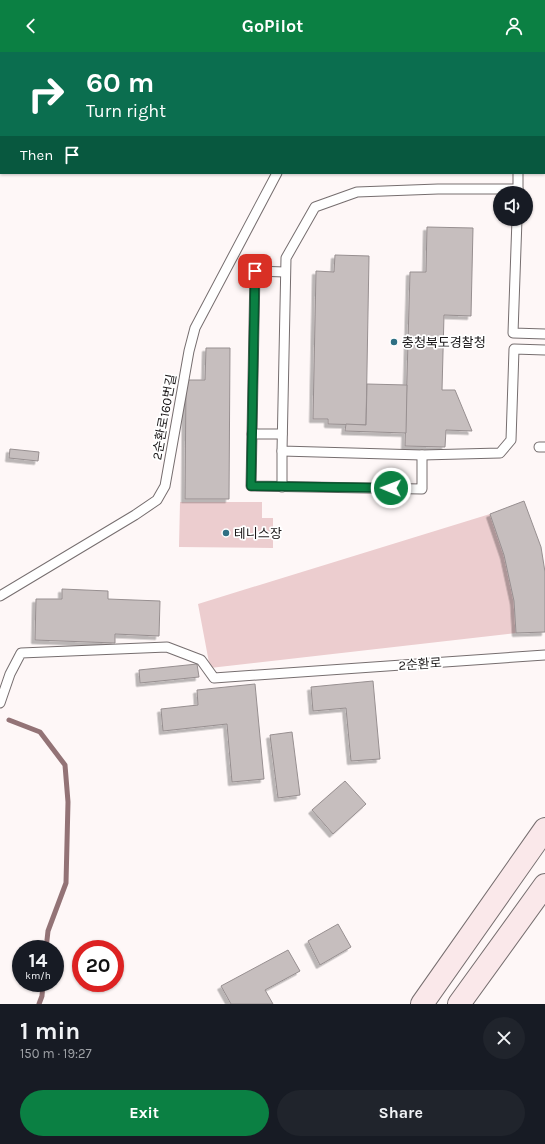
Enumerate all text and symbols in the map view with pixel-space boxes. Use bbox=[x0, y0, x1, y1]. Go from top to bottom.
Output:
icon: back bbox=[20, 15, 42, 37]
text: GoPilot bbox=[242, 15, 303, 37]
icon: person bbox=[503, 15, 525, 37]
text: 60 m bbox=[86, 66, 154, 99]
icon: right bbox=[20, 68, 72, 120]
text: Turn right bbox=[86, 100, 166, 122]
icon: arrive bbox=[61, 144, 83, 166]
text: Then bbox=[20, 146, 53, 164]
map controls bbox=[493, 186, 533, 226]
button: sound bbox=[493, 186, 533, 226]
pin bbox=[238, 254, 272, 288]
icon: arrive bbox=[244, 260, 266, 282]
place label: 충청북도경찰청 bbox=[402, 335, 486, 350]
marker: 충청북도경찰청 bbox=[389, 337, 399, 347]
street label: 2순환로160번길 bbox=[149, 373, 179, 461]
position arrow bbox=[370, 467, 412, 509]
place label: 테니스장 bbox=[234, 526, 282, 541]
marker: 테니스장 bbox=[221, 528, 231, 538]
street label: 2순환로 bbox=[398, 655, 442, 673]
speed limit sign: 20 bbox=[72, 940, 124, 992]
text: 14 bbox=[28, 949, 48, 972]
text: km/h bbox=[25, 970, 51, 982]
text: 1 min bbox=[20, 1017, 80, 1045]
button: close bbox=[483, 1017, 525, 1059]
text: 150 m · 19:27 bbox=[20, 1046, 92, 1061]
button: Exit bbox=[20, 1090, 269, 1136]
button: Share bbox=[277, 1090, 525, 1136]

